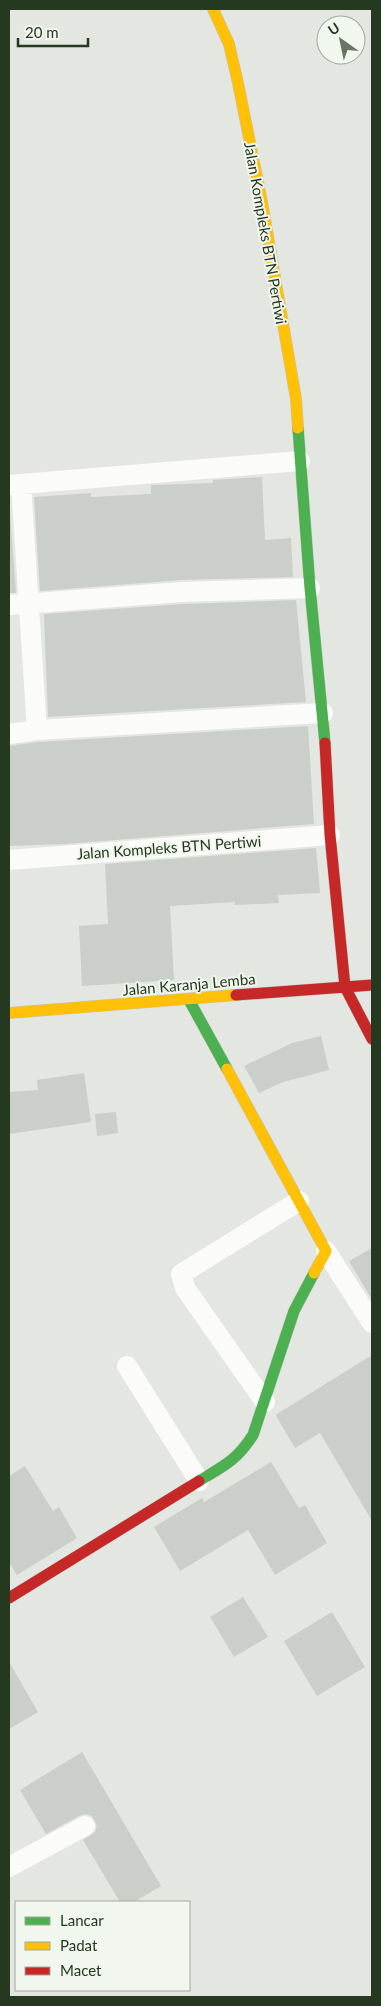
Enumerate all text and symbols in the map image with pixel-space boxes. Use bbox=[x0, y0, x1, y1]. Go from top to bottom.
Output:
scale bar bbox=[18, 15, 88, 47]
north arrow bbox=[316, 15, 366, 65]
text: U bbox=[325, 19, 343, 39]
text: 20 m bbox=[25, 23, 59, 41]
street label: Jalan Kompleks BTN Pertiwi bbox=[241, 140, 291, 326]
street label: Jalan Kompleks BTN Pertiwi bbox=[76, 832, 262, 862]
street label: Jalan Karanja Lemba bbox=[122, 969, 256, 999]
legend bbox=[15, 1901, 190, 1991]
text: Lancar bbox=[60, 1911, 104, 1929]
text: Padat bbox=[60, 1936, 98, 1954]
text: Macet bbox=[60, 1961, 102, 1979]

